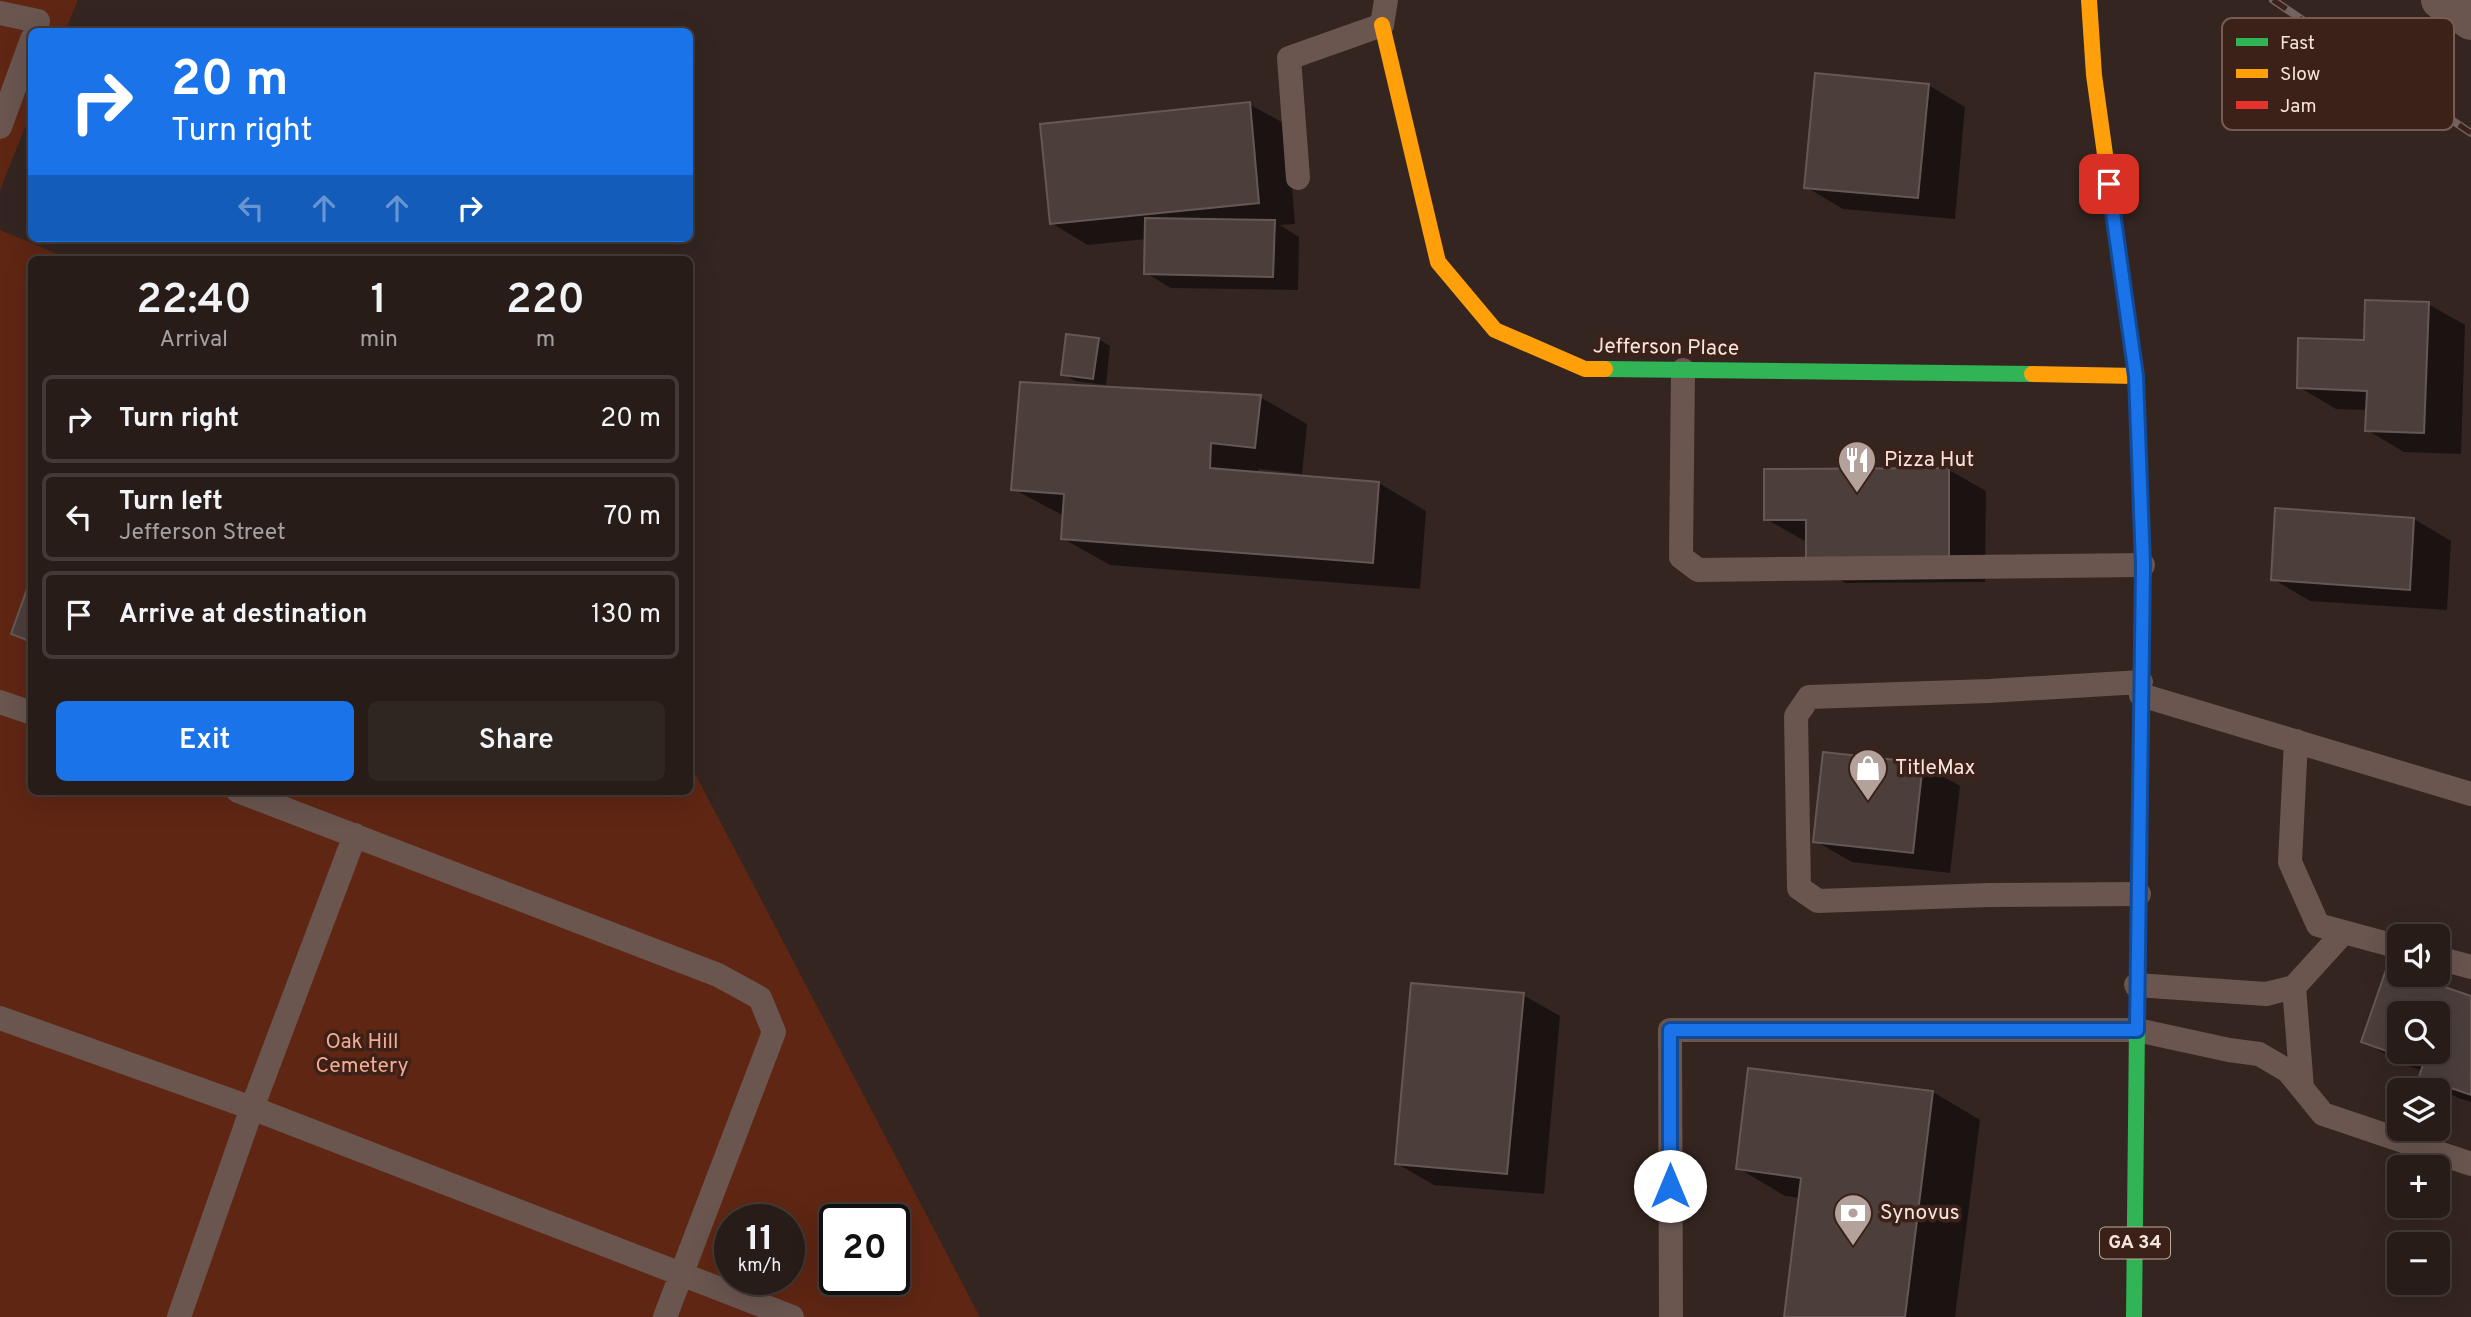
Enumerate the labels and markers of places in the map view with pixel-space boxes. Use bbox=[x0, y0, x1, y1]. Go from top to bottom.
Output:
pin bbox=[2079, 154, 2139, 214]
restaurant icon: Pizza Hut bbox=[1836, 439, 1878, 494]
place label: Pizza Hut bbox=[1884, 447, 1974, 474]
shop icon: TitleMax bbox=[1847, 747, 1889, 802]
place label: TitleMax bbox=[1895, 755, 1976, 782]
bank icon: Synovus bbox=[1832, 1192, 1874, 1247]
place label: Synovus bbox=[1880, 1200, 1960, 1227]

